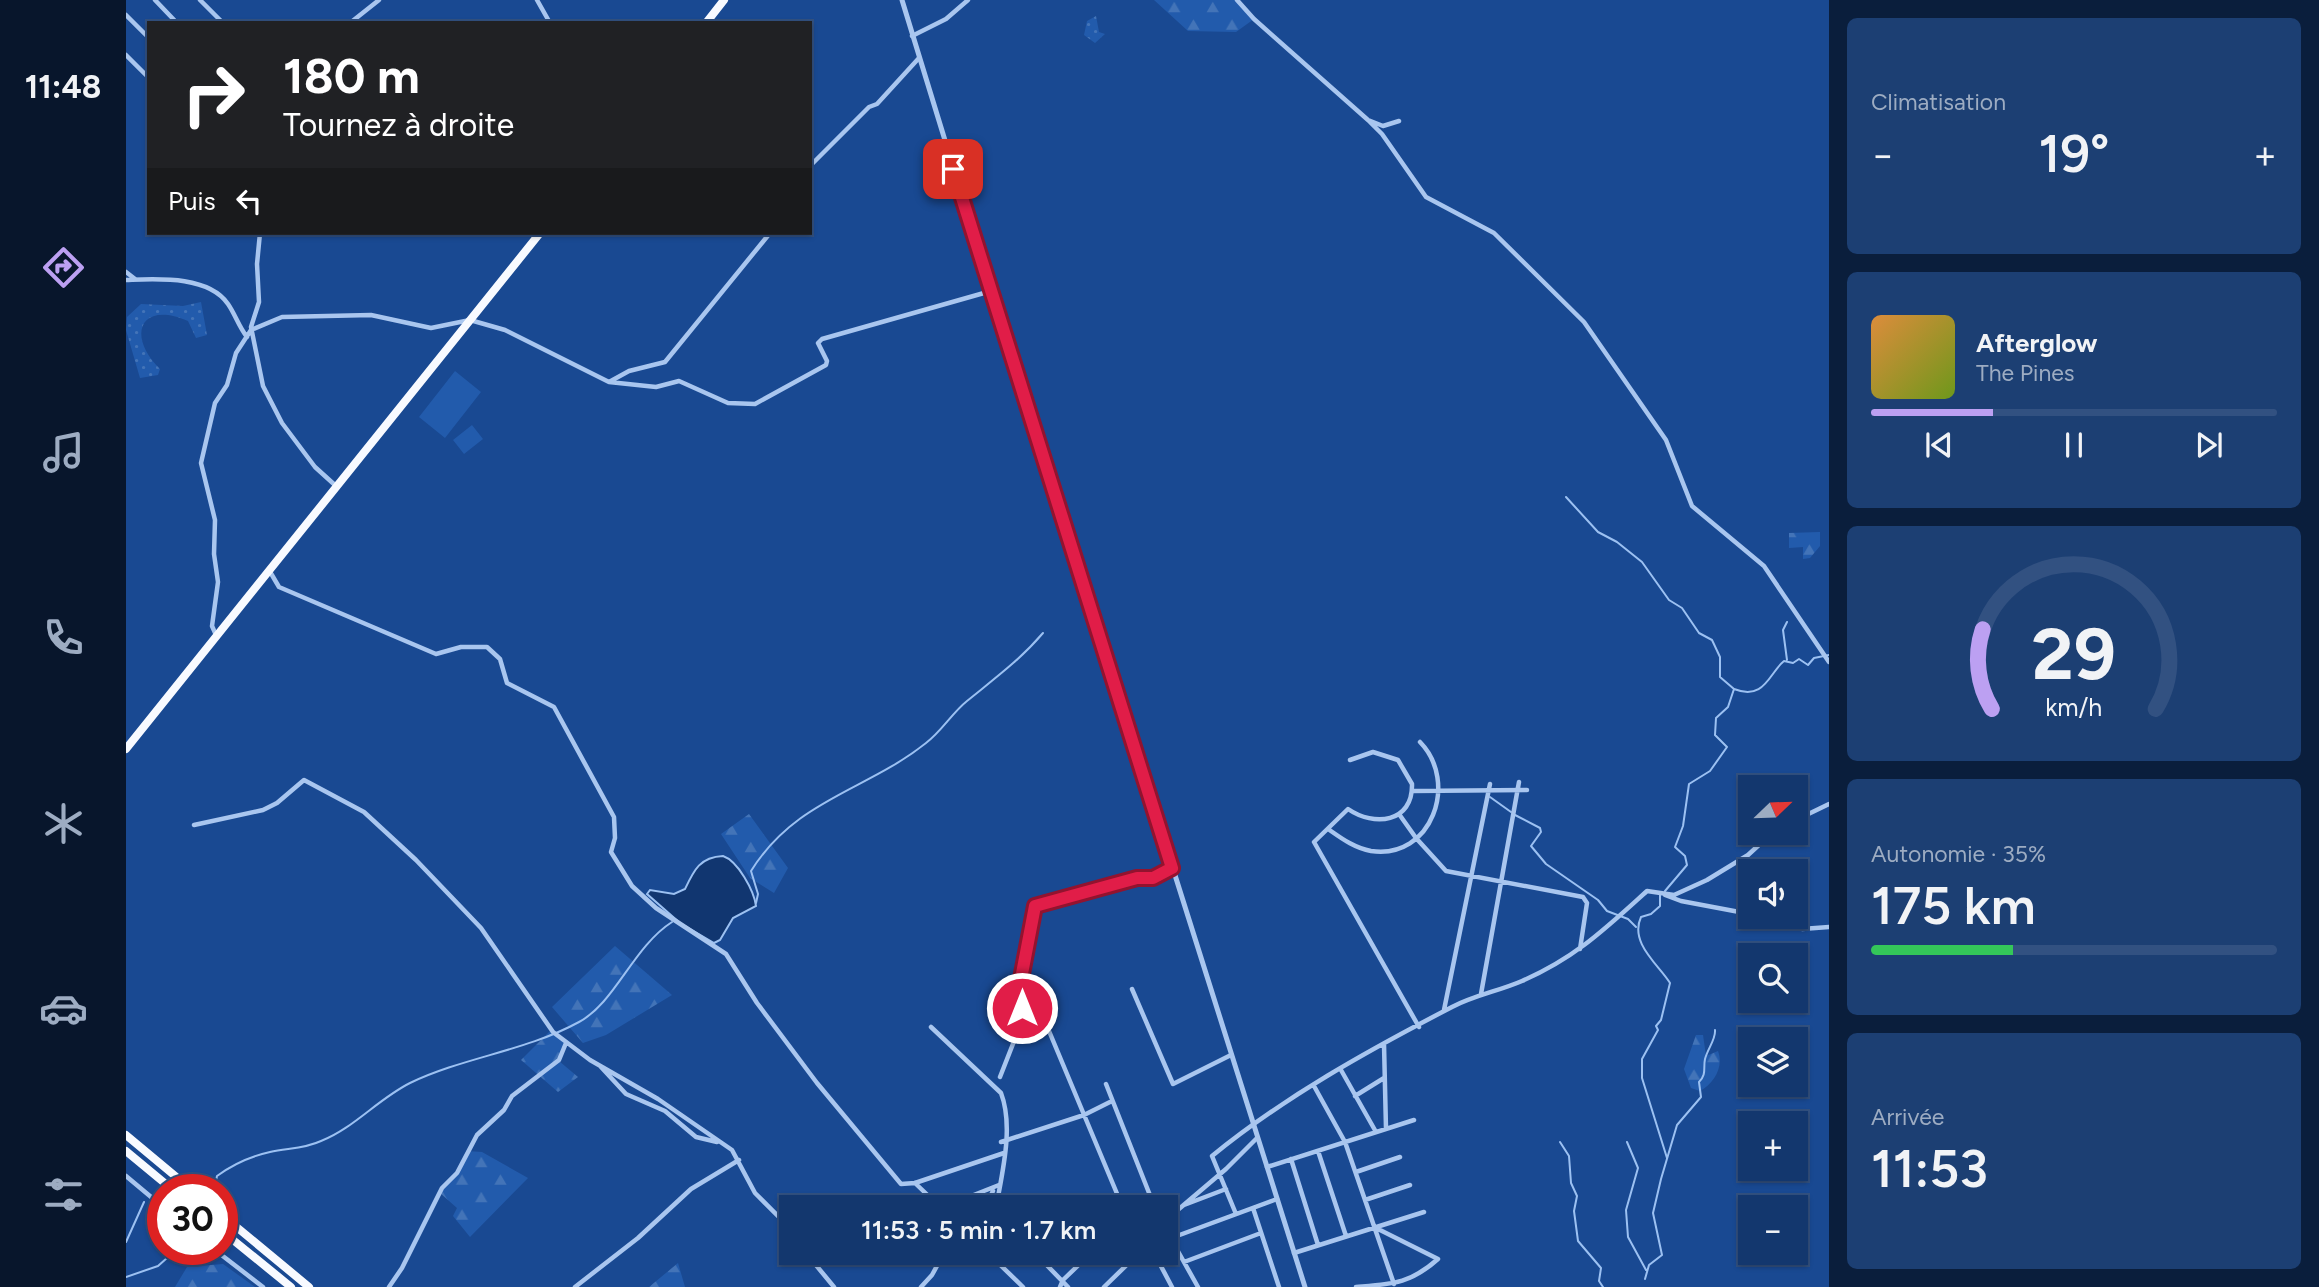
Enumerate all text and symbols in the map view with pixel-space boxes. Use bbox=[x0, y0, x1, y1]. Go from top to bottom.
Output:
text: 180 m bbox=[283, 46, 420, 105]
icon: right bbox=[168, 49, 259, 140]
text: 11:48 bbox=[25, 68, 101, 106]
text: Climatisation bbox=[1871, 88, 2006, 116]
text: Tournez à droite bbox=[283, 106, 514, 144]
text: 19° bbox=[2038, 123, 2110, 185]
text: − bbox=[1871, 132, 1895, 178]
text: + bbox=[2253, 132, 2277, 178]
pin bbox=[923, 139, 983, 199]
icon: arrive bbox=[934, 150, 972, 188]
icon: left bbox=[230, 182, 268, 220]
text: Puis bbox=[168, 185, 216, 217]
icon: directions bbox=[39, 243, 88, 292]
text: Afterglow bbox=[1976, 327, 2098, 359]
text: The Pines bbox=[1976, 359, 2075, 387]
icon: previous bbox=[1920, 426, 1958, 464]
icon: pause bbox=[2055, 426, 2093, 464]
icon: next bbox=[2190, 426, 2228, 464]
icon: music bbox=[39, 428, 88, 477]
text: 29 bbox=[2032, 611, 2116, 698]
icon: phone bbox=[39, 613, 88, 662]
text: km/h bbox=[2045, 692, 2103, 722]
north arrow bbox=[1738, 775, 1808, 845]
map controls bbox=[1738, 775, 1808, 1265]
icon: climate bbox=[39, 799, 88, 848]
text: Autonomie · 35% bbox=[1871, 840, 2046, 868]
button: sound bbox=[1738, 859, 1808, 929]
text: 175 km bbox=[1871, 875, 2036, 937]
button: search bbox=[1738, 943, 1808, 1013]
position arrow bbox=[985, 971, 1059, 1045]
icon: car bbox=[39, 984, 88, 1033]
button: layers bbox=[1738, 1027, 1808, 1097]
text: Arrivée bbox=[1871, 1103, 1944, 1131]
button: + bbox=[1738, 1111, 1808, 1181]
text: 11:53 bbox=[1871, 1138, 1988, 1200]
icon: filters bbox=[39, 1170, 88, 1219]
speed limit sign: 30 bbox=[147, 1174, 238, 1265]
button: − bbox=[1738, 1195, 1808, 1265]
text: 11:53 · 5 min · 1.7 km bbox=[861, 1214, 1096, 1246]

